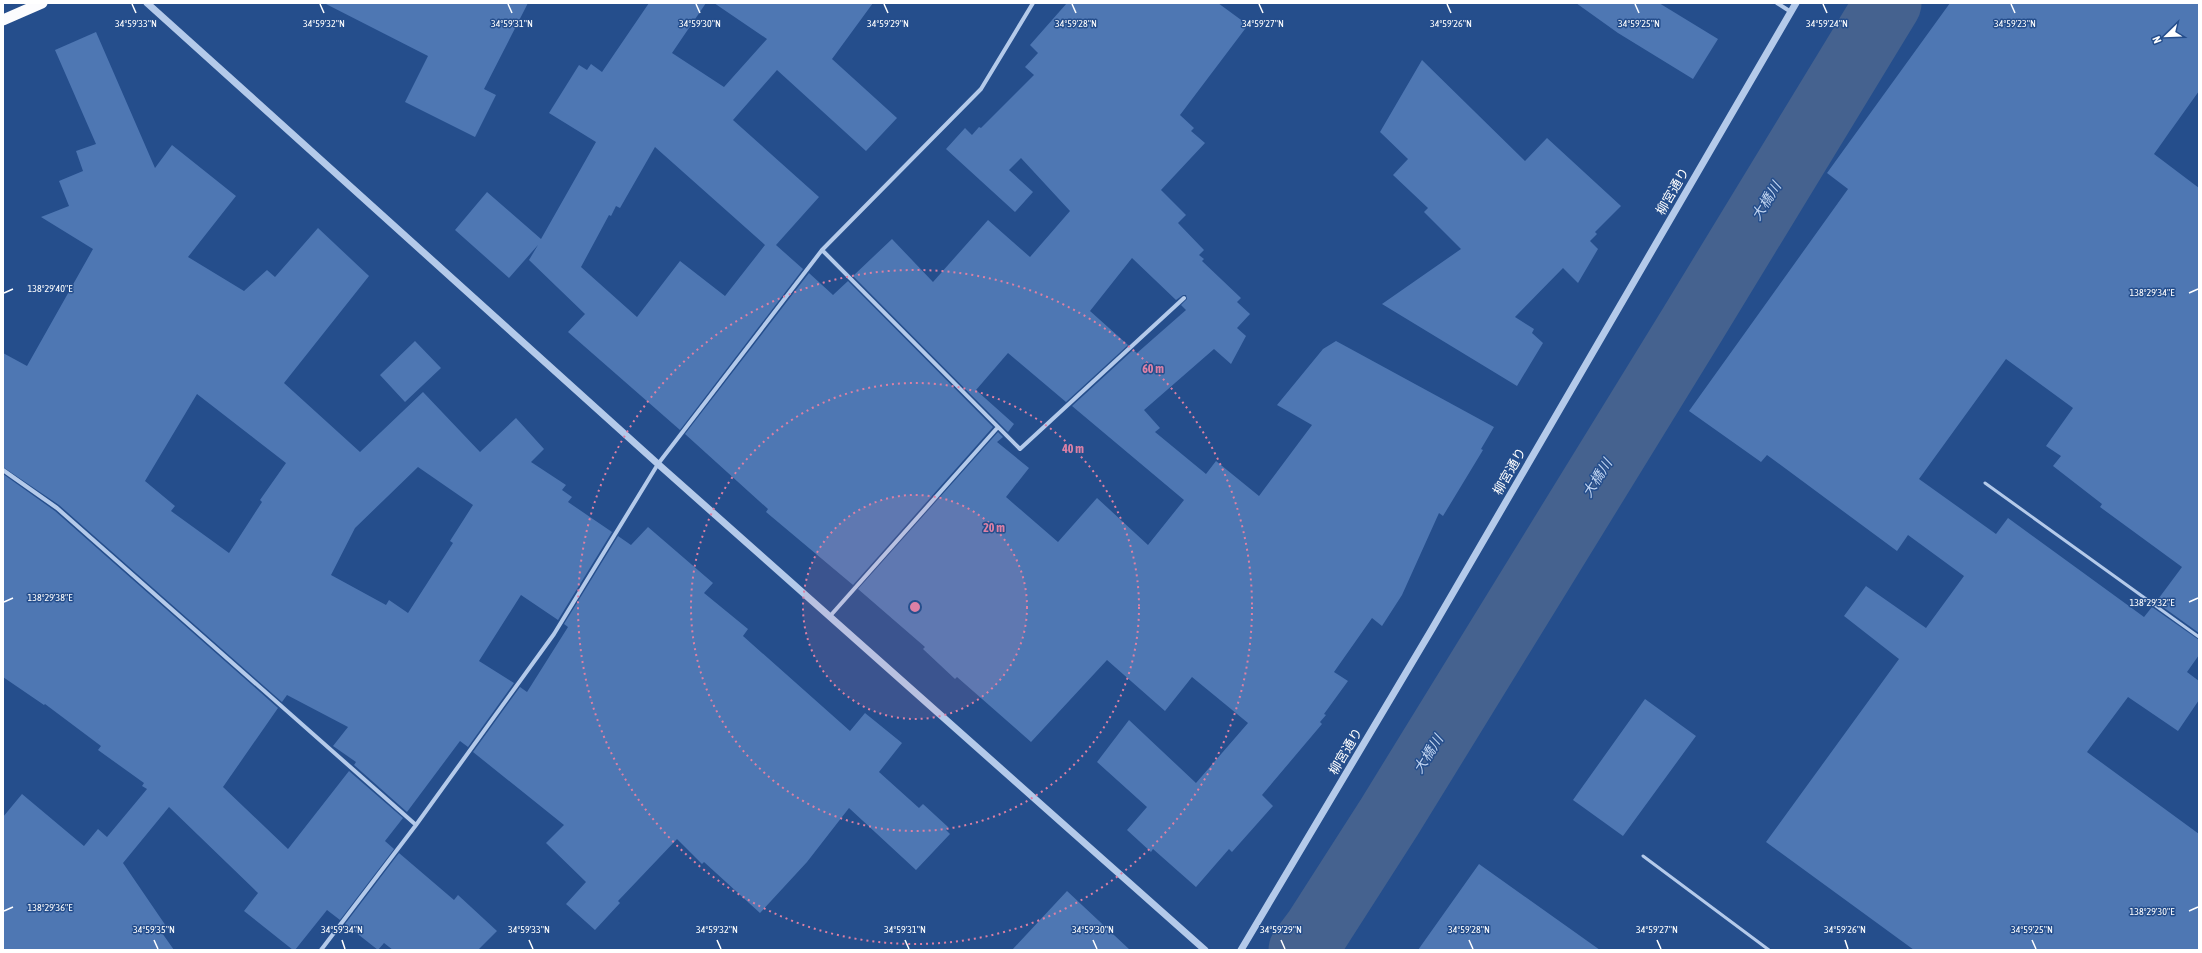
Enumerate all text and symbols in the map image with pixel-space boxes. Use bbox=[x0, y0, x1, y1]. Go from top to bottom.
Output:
north arrow bbox=[2146, 16, 2186, 56]
text: 34°59'33"N bbox=[115, 18, 157, 29]
text: 34°59'32"N bbox=[303, 18, 345, 29]
text: 34°59'31"N bbox=[491, 18, 533, 29]
text: 34°59'30"N bbox=[679, 18, 721, 29]
text: 34°59'29"N bbox=[867, 18, 909, 29]
text: 34°59'28"N bbox=[1055, 18, 1097, 29]
text: 34°59'27"N bbox=[1242, 18, 1284, 29]
text: 34°59'26"N bbox=[1430, 18, 1472, 29]
text: 34°59'25"N bbox=[1618, 18, 1660, 29]
text: 34°59'24"N bbox=[1806, 18, 1848, 29]
text: 34°59'23"N bbox=[1994, 18, 2036, 29]
text: N bbox=[2150, 35, 2164, 45]
street label: 柳宮通り bbox=[1653, 165, 1692, 218]
water label: 大橋川 bbox=[1748, 177, 1785, 223]
text: 138°29'40"E bbox=[28, 283, 73, 294]
text: 138°29'34"E bbox=[2130, 287, 2175, 298]
text: 60 m bbox=[1142, 362, 1164, 376]
text: 40 m bbox=[1061, 442, 1084, 456]
street label: 柳宮通り bbox=[1490, 445, 1529, 498]
water label: 大橋川 bbox=[1579, 454, 1616, 500]
text: 20 m bbox=[983, 521, 1005, 535]
text: 138°29'38"E bbox=[28, 592, 73, 603]
text: 138°29'32"E bbox=[2130, 597, 2175, 608]
centre of rings bbox=[908, 600, 922, 614]
street label: 柳宮通り bbox=[1326, 725, 1365, 777]
water label: 大橋川 bbox=[1410, 730, 1447, 776]
text: 138°29'36"E bbox=[28, 902, 73, 913]
text: 138°29'30"E bbox=[2130, 906, 2175, 917]
text: 34°59'35"N bbox=[133, 924, 175, 935]
text: 34°59'34"N bbox=[321, 924, 363, 935]
text: 34°59'33"N bbox=[508, 924, 550, 935]
text: 34°59'32"N bbox=[696, 924, 738, 935]
text: 34°59'31"N bbox=[884, 924, 926, 935]
text: 34°59'30"N bbox=[1072, 924, 1114, 935]
text: 34°59'29"N bbox=[1260, 924, 1302, 935]
text: 34°59'28"N bbox=[1448, 924, 1490, 935]
text: 34°59'27"N bbox=[1636, 924, 1678, 935]
text: 34°59'26"N bbox=[1824, 924, 1866, 935]
text: 34°59'25"N bbox=[2011, 924, 2053, 935]

